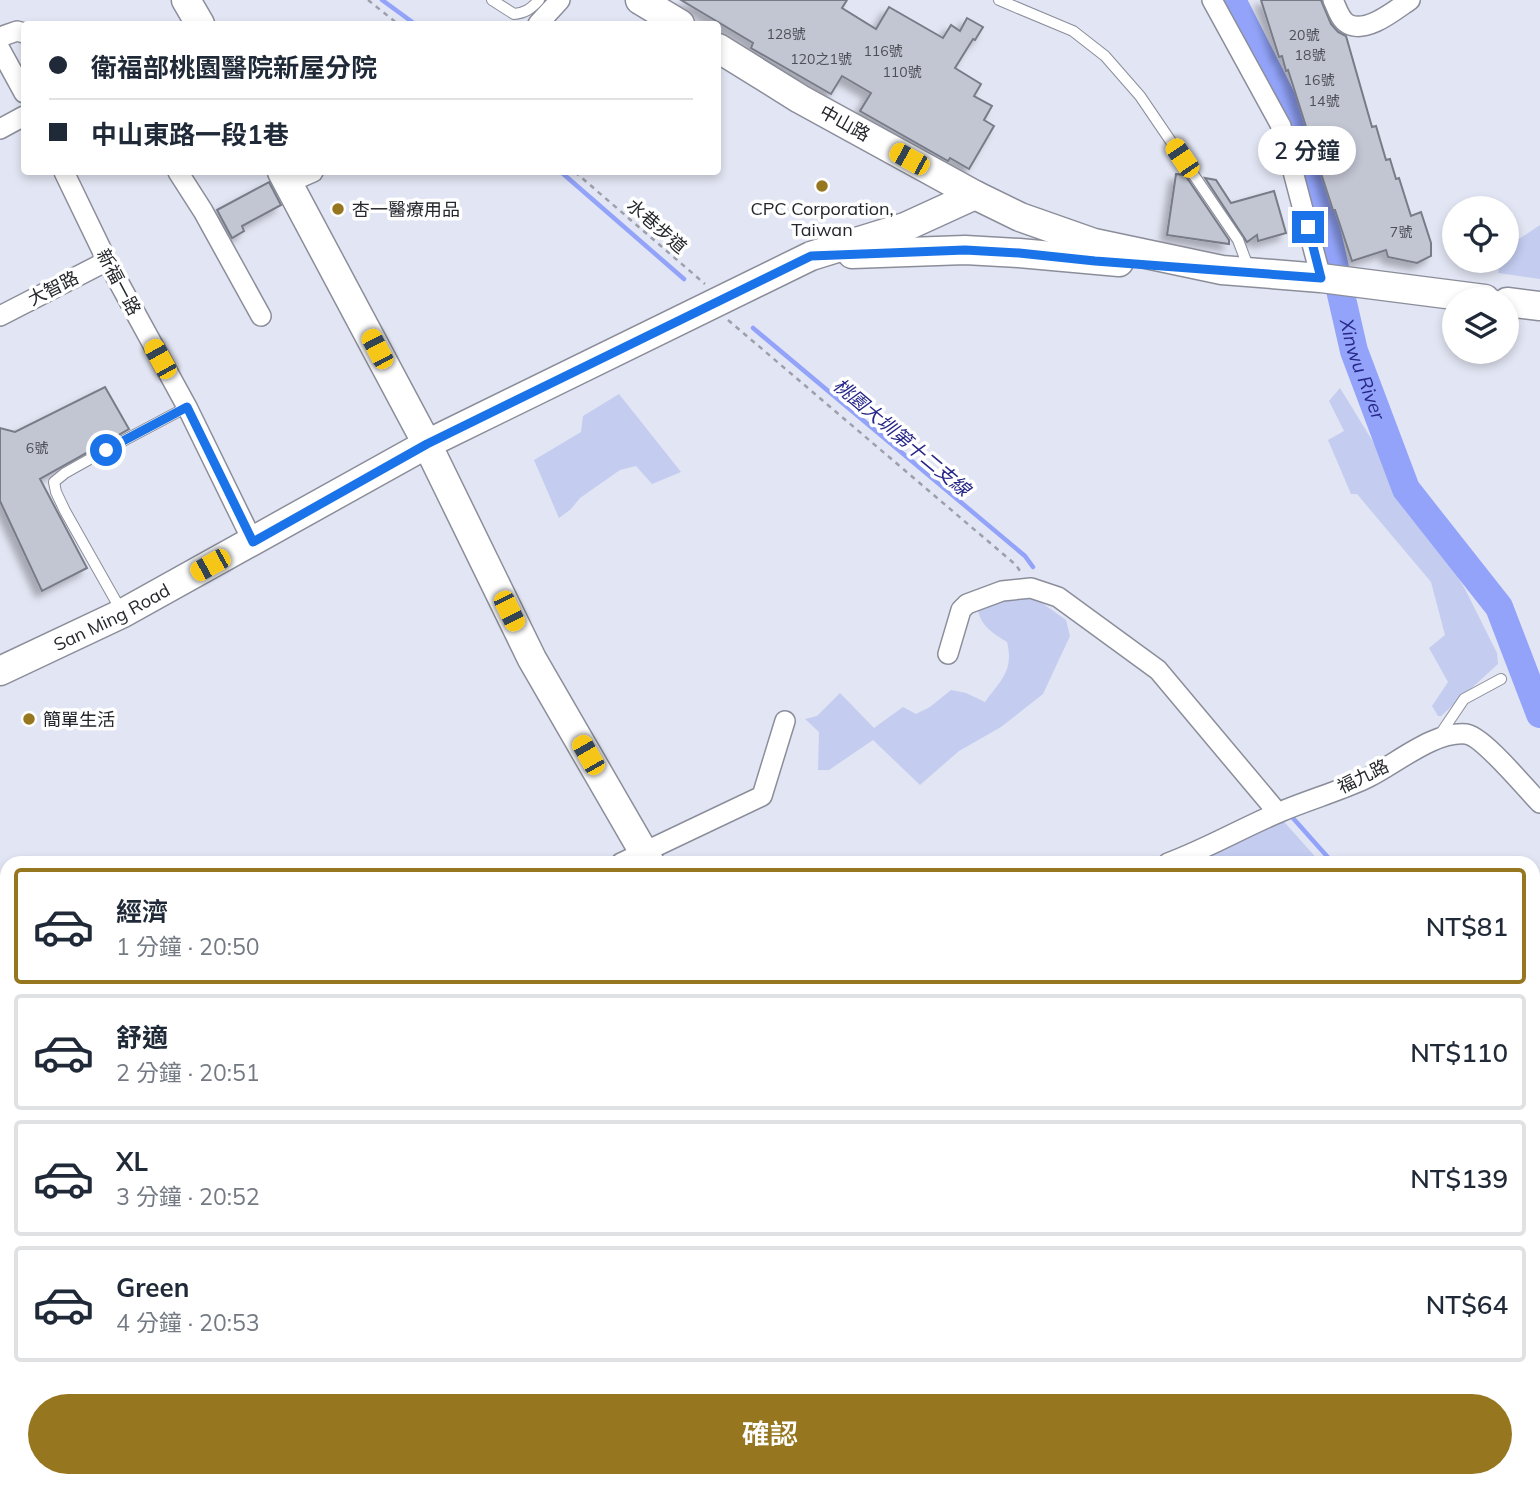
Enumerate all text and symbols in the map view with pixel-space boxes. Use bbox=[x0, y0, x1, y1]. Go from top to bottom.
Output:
house number: 128號 bbox=[766, 25, 806, 43]
house number: 20號 bbox=[1289, 26, 1319, 44]
house number: 116號 bbox=[863, 42, 903, 60]
house number: 18號 bbox=[1295, 46, 1325, 64]
house number: 120之1號 bbox=[790, 50, 852, 68]
text: 衛福部桃園醫院新屋分院 bbox=[91, 51, 377, 84]
house number: 110號 bbox=[882, 63, 922, 81]
house number: 16號 bbox=[1304, 71, 1334, 89]
house number: 14號 bbox=[1309, 92, 1339, 110]
street label: 中山路 bbox=[816, 100, 874, 146]
text: 中山東路一段1巷 bbox=[91, 118, 289, 151]
callout: 2 分鐘 bbox=[1259, 126, 1357, 174]
car bbox=[1162, 135, 1203, 181]
text: 2 分鐘 bbox=[1274, 136, 1340, 165]
car bbox=[886, 140, 933, 178]
marker: CPC Corporation, Taiwan bbox=[814, 178, 830, 194]
street label: 水巷步道 bbox=[622, 194, 692, 258]
map controls bbox=[1442, 196, 1519, 364]
button: locate bbox=[1442, 196, 1519, 273]
place label: CPC Corporation, Taiwan bbox=[750, 197, 894, 241]
place label: 杏一醫療用品 bbox=[352, 198, 460, 221]
marker: 杏一醫療用品 bbox=[330, 201, 346, 217]
route end bbox=[1292, 211, 1324, 243]
house number: 7號 bbox=[1390, 223, 1412, 241]
street label: 新福一路 bbox=[92, 245, 146, 319]
street label: 大智路 bbox=[24, 265, 82, 311]
button: layers bbox=[1442, 287, 1519, 364]
water label: Xinwu River bbox=[1335, 315, 1391, 424]
car bbox=[358, 326, 397, 372]
car bbox=[141, 336, 180, 382]
water label: 桃園大圳第十二支線 bbox=[829, 373, 977, 502]
route start bbox=[90, 434, 122, 466]
house number: 6號 bbox=[26, 439, 48, 457]
car bbox=[187, 546, 234, 584]
street label: San Ming Road bbox=[50, 578, 174, 656]
car bbox=[491, 588, 528, 634]
place label: 簡單生活 bbox=[43, 708, 115, 731]
marker: 簡單生活 bbox=[21, 711, 37, 727]
car bbox=[569, 732, 608, 778]
street label: 福九路 bbox=[1334, 754, 1392, 798]
icon: car bbox=[32, 895, 95, 958]
text: 經濟 bbox=[116, 895, 168, 928]
text: NT$81 bbox=[1426, 910, 1508, 943]
text: 1 分鐘 · 20:50 bbox=[116, 932, 260, 961]
icon: car bbox=[32, 1021, 95, 1084]
text: 舒適 bbox=[116, 1021, 168, 1054]
text: NT$110 bbox=[1410, 1036, 1508, 1069]
text: 2 分鐘 · 20:51 bbox=[116, 1058, 260, 1087]
text: XL bbox=[116, 1145, 148, 1178]
icon: car bbox=[32, 1147, 95, 1210]
text: NT$139 bbox=[1410, 1162, 1508, 1195]
text: 3 分鐘 · 20:52 bbox=[116, 1182, 260, 1211]
text: Green bbox=[116, 1271, 189, 1304]
icon: car bbox=[32, 1273, 95, 1336]
text: NT$64 bbox=[1426, 1288, 1508, 1321]
text: 4 分鐘 · 20:53 bbox=[116, 1308, 260, 1337]
button: 確認 bbox=[28, 1394, 1512, 1474]

